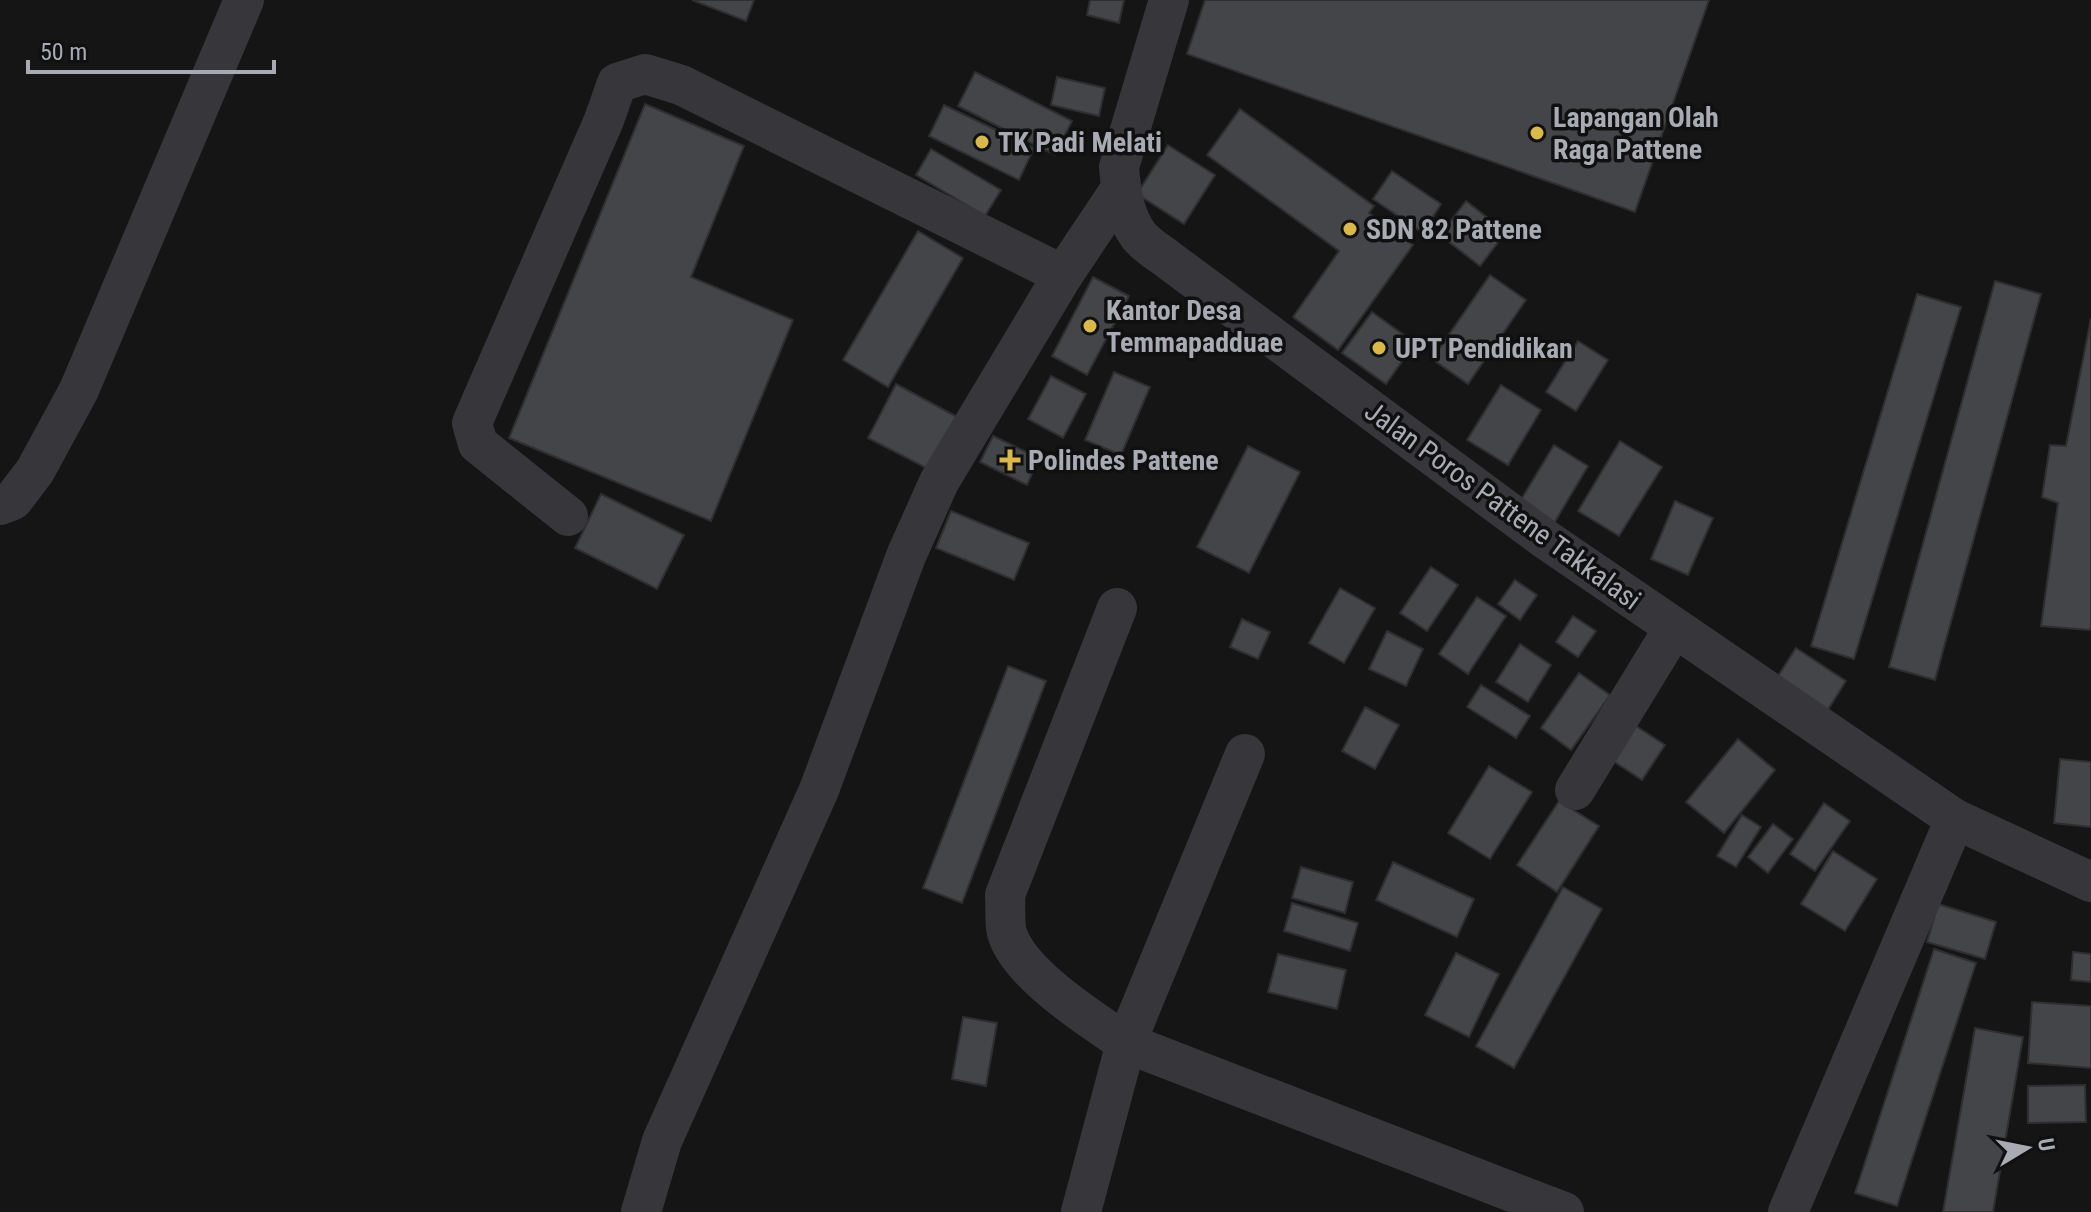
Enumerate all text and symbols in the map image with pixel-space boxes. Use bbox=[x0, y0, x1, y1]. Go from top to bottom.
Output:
scale bar bbox=[28, 24, 274, 74]
text: 50 m bbox=[40, 38, 87, 66]
place label: Lapangan Olah Raga Pattene bbox=[1553, 101, 1719, 166]
marker: Lapangan Olah Raga Pattene bbox=[1528, 124, 1546, 142]
place label: TK Padi Melati bbox=[998, 126, 1162, 159]
marker: TK Padi Melati bbox=[973, 133, 991, 151]
place label: SDN 82 Pattene bbox=[1366, 213, 1542, 246]
marker: SDN 82 Pattene bbox=[1341, 220, 1359, 238]
place label: Kantor Desa Temmapadduae bbox=[1106, 294, 1283, 359]
marker: Kantor Desa Temmapadduae bbox=[1081, 317, 1099, 335]
place label: UPT Pendidikan bbox=[1395, 332, 1573, 365]
marker: UPT Pendidikan bbox=[1370, 339, 1388, 357]
street label: Jalan Poros Pattene Takkalasi bbox=[1358, 394, 1647, 617]
place label: Polindes Pattene bbox=[1028, 444, 1219, 477]
marker: Polindes Pattene bbox=[999, 449, 1021, 471]
north arrow bbox=[1987, 1108, 2067, 1188]
text: U bbox=[2033, 1136, 2060, 1153]

